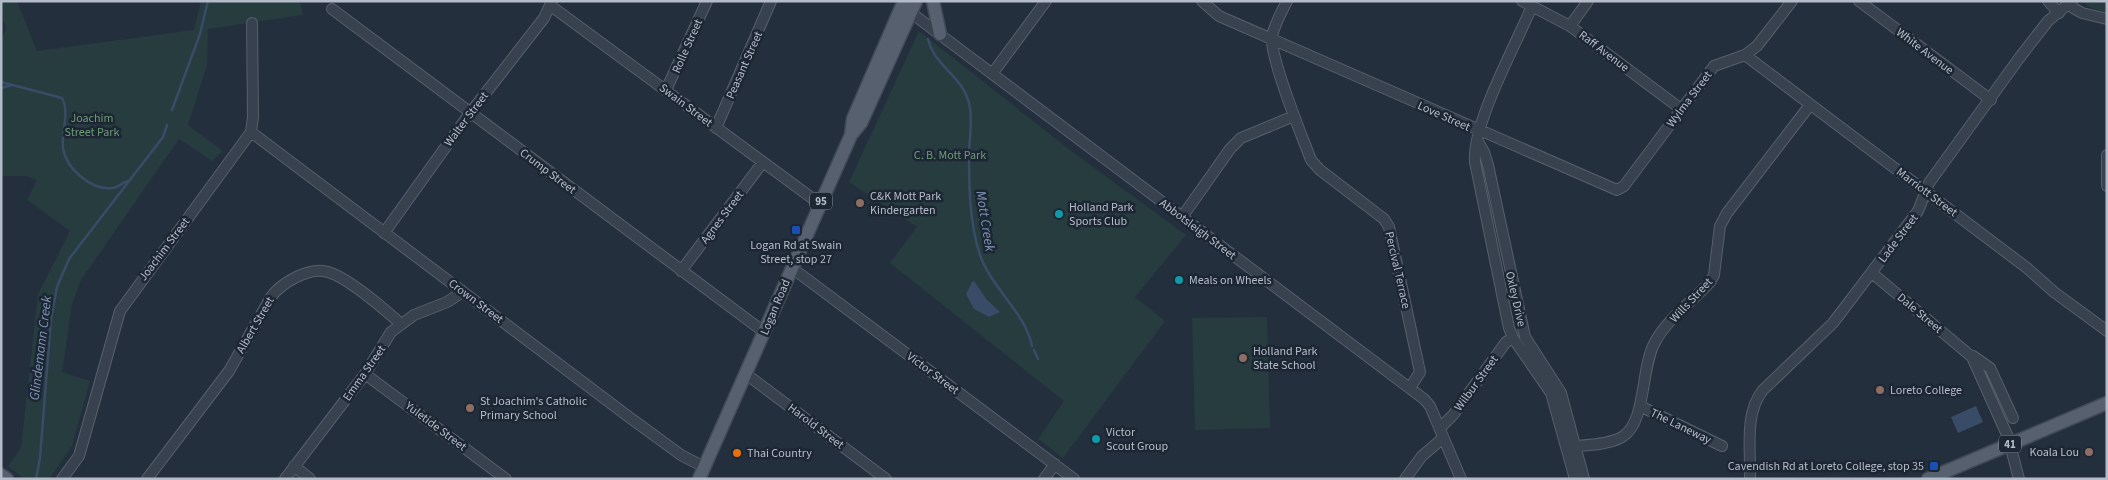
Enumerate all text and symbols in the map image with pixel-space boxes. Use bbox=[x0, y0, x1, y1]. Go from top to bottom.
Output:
street label: Rolle Street bbox=[668, 16, 707, 76]
street label: White Avenue bbox=[1892, 24, 1957, 79]
street label: Raff Avenue bbox=[1575, 27, 1632, 76]
street label: Peasant Street bbox=[722, 29, 767, 102]
street label: Wylma Street bbox=[1663, 68, 1716, 131]
street label: Swain Street bbox=[655, 80, 716, 131]
street label: Walter Street bbox=[440, 88, 493, 150]
street label: Love Street bbox=[1415, 97, 1473, 136]
park label: Joachim Street Park bbox=[65, 110, 120, 141]
street label: Crump Street bbox=[516, 145, 579, 198]
park label: C. B. Mott Park bbox=[914, 147, 986, 164]
street label: Marriott Street bbox=[1893, 164, 1961, 221]
street label: Agnes Street bbox=[697, 187, 748, 247]
place label: C&K Mott Park Kindergarten bbox=[870, 188, 941, 219]
water label: Mott Creek bbox=[970, 189, 1000, 253]
road number: 95 bbox=[810, 192, 832, 210]
street label: Abbotsleigh Street bbox=[1156, 195, 1240, 264]
marker: C&K Mott Park Kindergarten bbox=[854, 197, 866, 209]
place label: Holland Park Sports Club bbox=[1069, 199, 1134, 230]
marker: Holland Park Sports Club bbox=[1053, 208, 1065, 220]
street label: Lade Street bbox=[1874, 210, 1922, 266]
street label: Joachim Street bbox=[135, 214, 194, 285]
marker: Logan Rd at Swain Street, stop 27 bbox=[790, 224, 802, 236]
street label: Percival Terrace bbox=[1380, 230, 1415, 310]
place label: Logan Rd at Swain Street, stop 27 bbox=[750, 237, 842, 268]
street label: Oxley Drive bbox=[1501, 270, 1530, 328]
place label: Meals on Wheels bbox=[1189, 272, 1271, 289]
marker: Meals on Wheels bbox=[1173, 274, 1185, 286]
street label: Wills Street bbox=[1666, 274, 1717, 327]
street label: Crown Street bbox=[445, 275, 507, 328]
street label: Logan Road bbox=[756, 277, 795, 338]
street label: Dale Street bbox=[1893, 289, 1946, 338]
water label: Glindemann Creek bbox=[25, 294, 57, 402]
street label: Albert Street bbox=[232, 294, 279, 357]
street label: Emma Street bbox=[339, 342, 390, 405]
place label: Holland Park State School bbox=[1253, 343, 1318, 374]
street label: Victor Street bbox=[903, 348, 962, 399]
marker: Holland Park State School bbox=[1237, 352, 1249, 364]
street label: Wilbur Street bbox=[1450, 352, 1502, 415]
place label: Loreto College bbox=[1890, 382, 1962, 399]
marker: Loreto College bbox=[1874, 384, 1886, 396]
place label: St Joachim's Catholic Primary School bbox=[480, 393, 588, 424]
street label: Yuletide Street bbox=[401, 397, 470, 455]
street label: Harold Street bbox=[784, 400, 847, 453]
marker: St Joachim's Catholic Primary School bbox=[464, 402, 476, 414]
street label: The Laneway bbox=[1647, 404, 1714, 449]
place label: Victor Scout Group bbox=[1106, 424, 1169, 455]
marker: Victor Scout Group bbox=[1090, 433, 1102, 445]
road number: 41 bbox=[1999, 436, 2021, 452]
place label: Koala Lou bbox=[2030, 444, 2079, 461]
place label: Thai Country bbox=[747, 445, 812, 462]
marker: Koala Lou bbox=[2083, 446, 2095, 458]
marker: Thai Country bbox=[731, 447, 743, 459]
place label: Cavendish Rd at Loreto College, stop 35 bbox=[1728, 458, 1924, 475]
marker: Cavendish Rd at Loreto College, stop 35 bbox=[1928, 460, 1940, 472]

